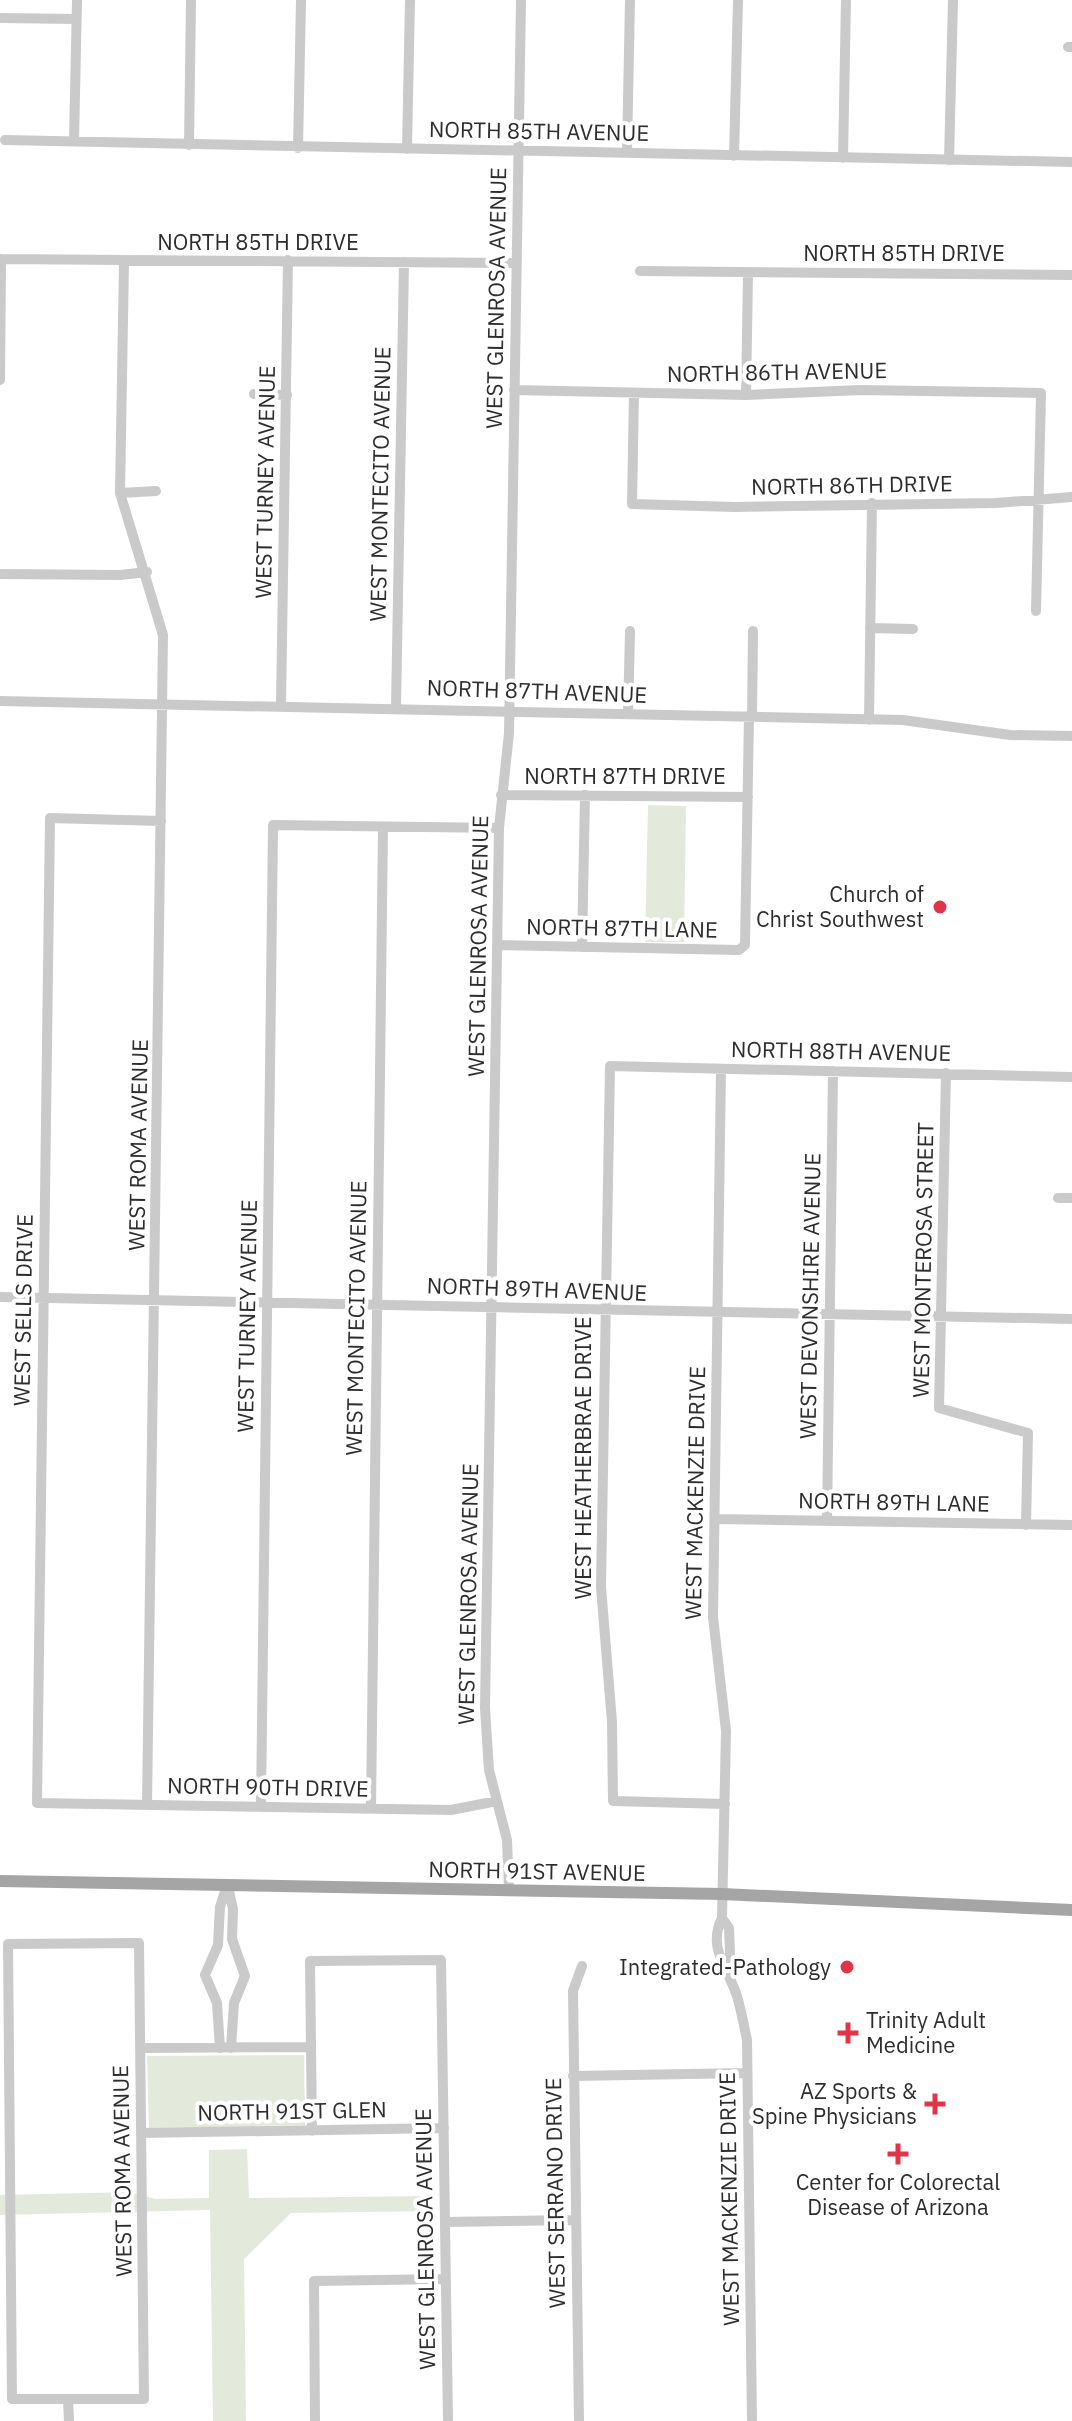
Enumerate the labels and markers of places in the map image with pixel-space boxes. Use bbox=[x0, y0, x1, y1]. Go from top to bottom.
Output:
place label: Church of Christ Southwest bbox=[756, 879, 924, 933]
marker: Church of Christ Southwest bbox=[931, 898, 949, 916]
place label: Integrated-Pathology bbox=[619, 1952, 831, 1981]
marker: Integrated-Pathology bbox=[838, 1958, 856, 1976]
place label: Trinity Adult Medicine bbox=[866, 2005, 986, 2059]
marker: Trinity Adult Medicine bbox=[837, 2022, 859, 2044]
place label: AZ Sports & Spine Physicians bbox=[752, 2076, 917, 2130]
marker: AZ Sports & Spine Physicians bbox=[924, 2093, 946, 2115]
marker: Center for Colorectal Disease of Arizona bbox=[887, 2143, 909, 2165]
place label: Center for Colorectal Disease of Arizona bbox=[796, 2167, 1000, 2221]

